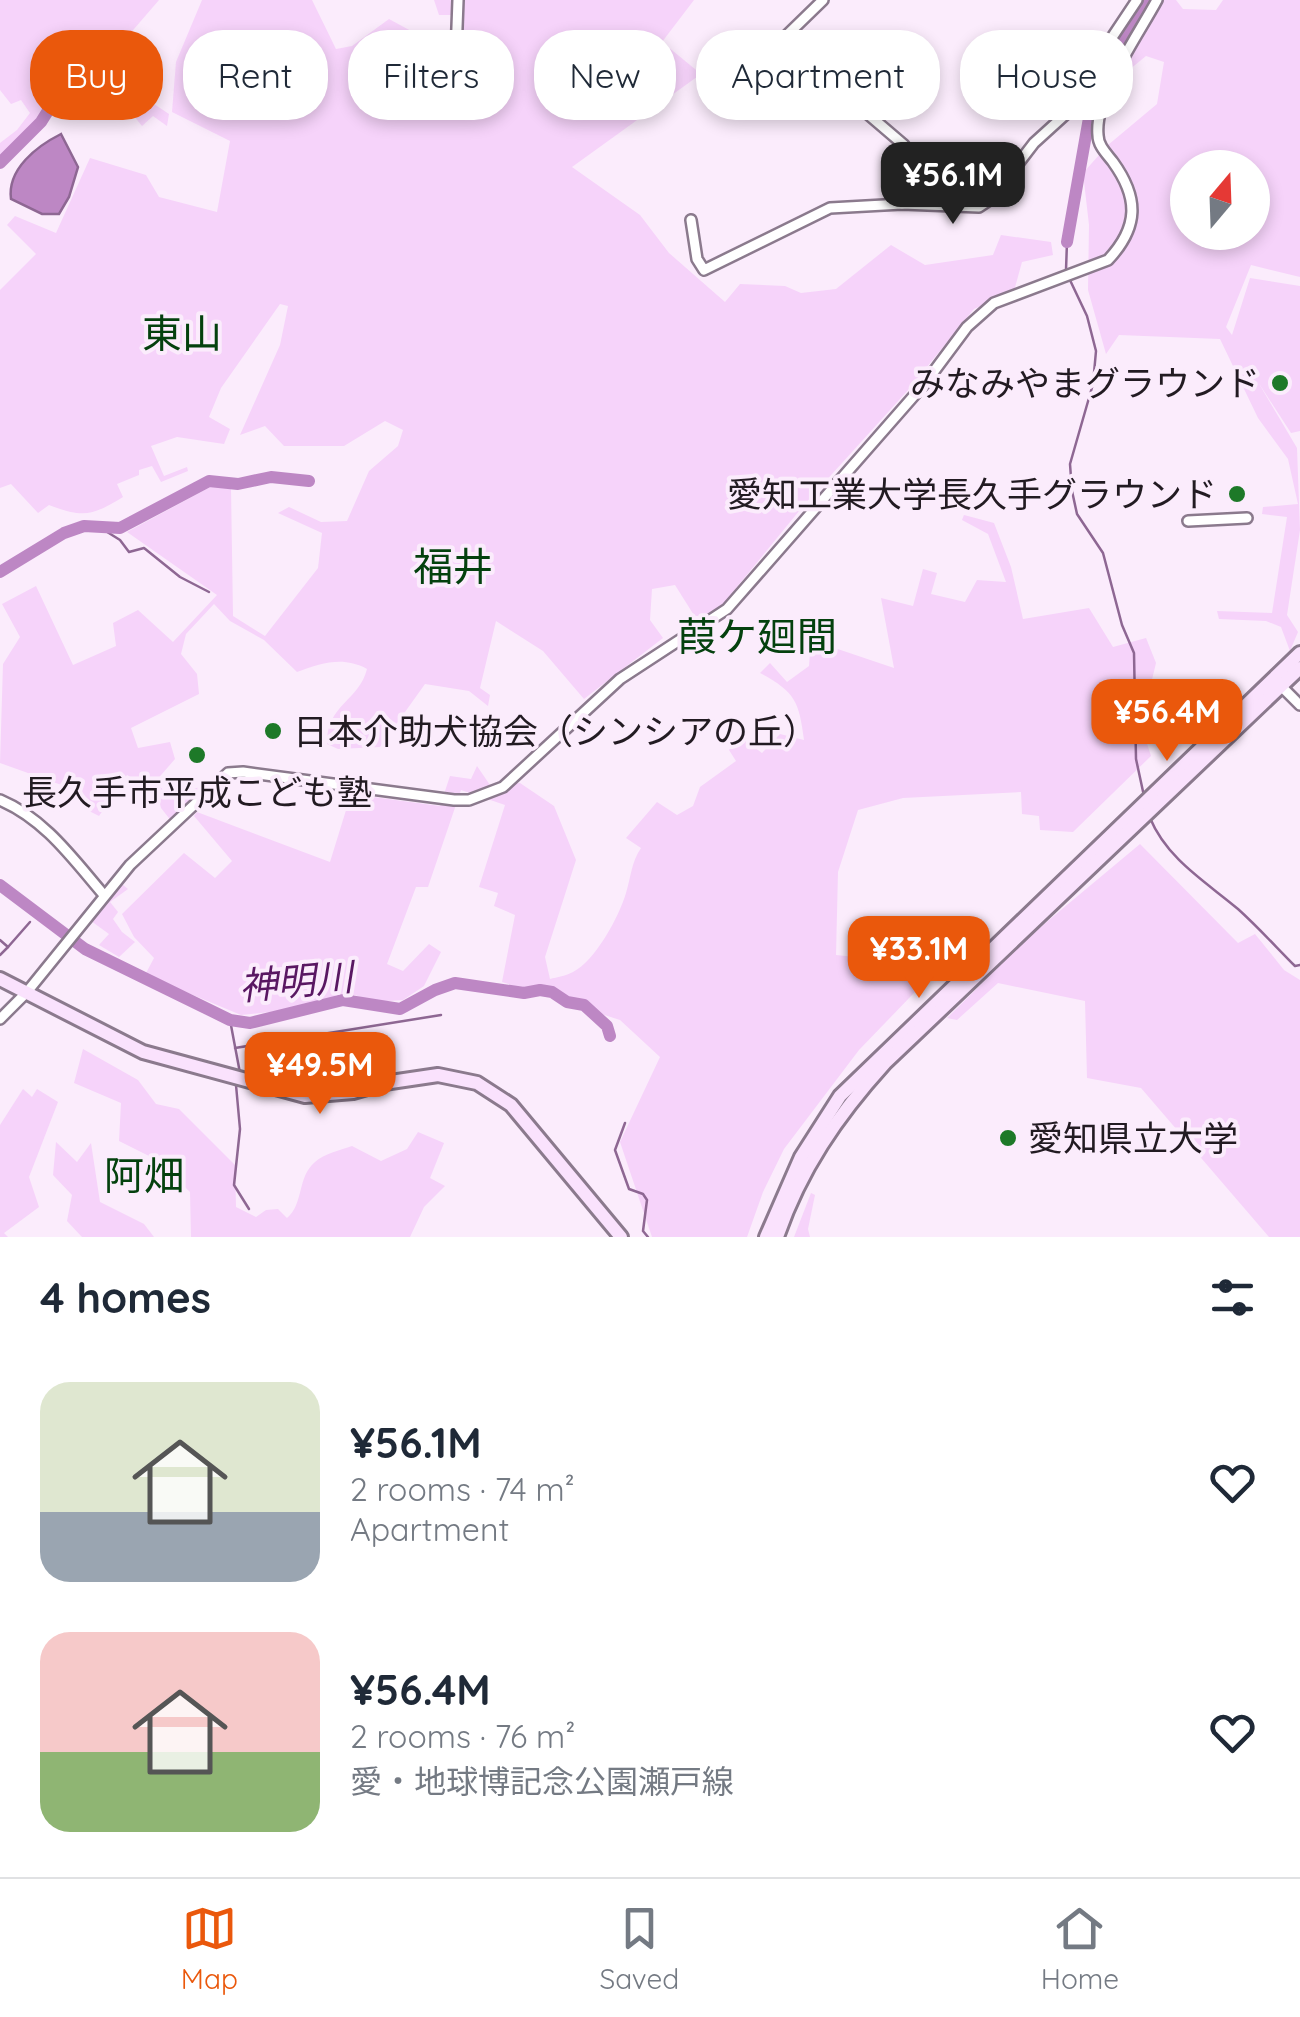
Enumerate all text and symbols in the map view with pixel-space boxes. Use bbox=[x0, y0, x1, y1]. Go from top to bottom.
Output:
chip: Buy bbox=[30, 30, 163, 120]
chip: Rent bbox=[183, 30, 328, 120]
chip: Filters bbox=[348, 30, 514, 120]
chip: New bbox=[534, 30, 676, 120]
chip: Apartment bbox=[696, 30, 940, 120]
chip: House bbox=[960, 30, 1133, 120]
pin: ¥56.1M bbox=[872, 142, 1034, 227]
north arrow bbox=[1170, 150, 1270, 250]
map controls bbox=[1170, 150, 1270, 250]
text: ¥56.1M bbox=[903, 154, 1003, 194]
district label: 東山 bbox=[142, 308, 222, 358]
place label: みなみやまグラウンド bbox=[910, 361, 1260, 405]
marker: みなみやまグラウンド bbox=[1269, 372, 1291, 394]
place label: 愛知工業大学長久手グラウンド bbox=[727, 472, 1217, 516]
marker: 愛知工業大学長久手グラウンド bbox=[1226, 483, 1248, 505]
district label: 福井 bbox=[413, 541, 493, 591]
district label: 葭ケ廻間 bbox=[677, 611, 837, 661]
pin: ¥56.4M bbox=[1086, 679, 1248, 764]
text: ¥56.4M bbox=[1113, 691, 1221, 731]
place label: 日本介助犬協会（シンシアの丘） bbox=[293, 709, 818, 753]
marker: 日本介助犬協会（シンシアの丘） bbox=[262, 720, 284, 742]
marker: 長久手市平成こども塾 bbox=[186, 744, 208, 766]
place label: 長久手市平成こども塾 bbox=[22, 770, 372, 814]
pin: ¥33.1M bbox=[838, 916, 1000, 1001]
text: ¥33.1M bbox=[870, 928, 968, 968]
water label: 神明川 bbox=[237, 952, 359, 1010]
pin: ¥49.5M bbox=[239, 1032, 401, 1117]
text: ¥49.5M bbox=[267, 1044, 373, 1084]
place label: 愛知県立大学 bbox=[1028, 1116, 1238, 1160]
marker: 愛知県立大学 bbox=[997, 1127, 1019, 1149]
district label: 阿畑 bbox=[104, 1150, 184, 1200]
icon: filters bbox=[1205, 1270, 1260, 1325]
text: 4 homes bbox=[40, 1271, 211, 1324]
text: ¥56.1M bbox=[350, 1416, 482, 1469]
icon: home bbox=[120, 1422, 240, 1542]
icon: heart bbox=[1205, 1455, 1260, 1510]
text: 2 rooms · 74 m² bbox=[350, 1469, 575, 1509]
text: Apartment bbox=[350, 1509, 509, 1549]
text: ¥56.4M bbox=[350, 1663, 491, 1716]
icon: home bbox=[120, 1672, 240, 1792]
icon: heart bbox=[1205, 1705, 1260, 1760]
text: 2 rooms · 76 m² bbox=[350, 1716, 575, 1756]
text: 愛・地球博記念公園瀬戸線 bbox=[350, 1761, 734, 1801]
tab: Map bbox=[181, 1901, 238, 1996]
tab: Saved bbox=[599, 1901, 679, 1996]
tab: Home bbox=[1041, 1901, 1119, 1996]

